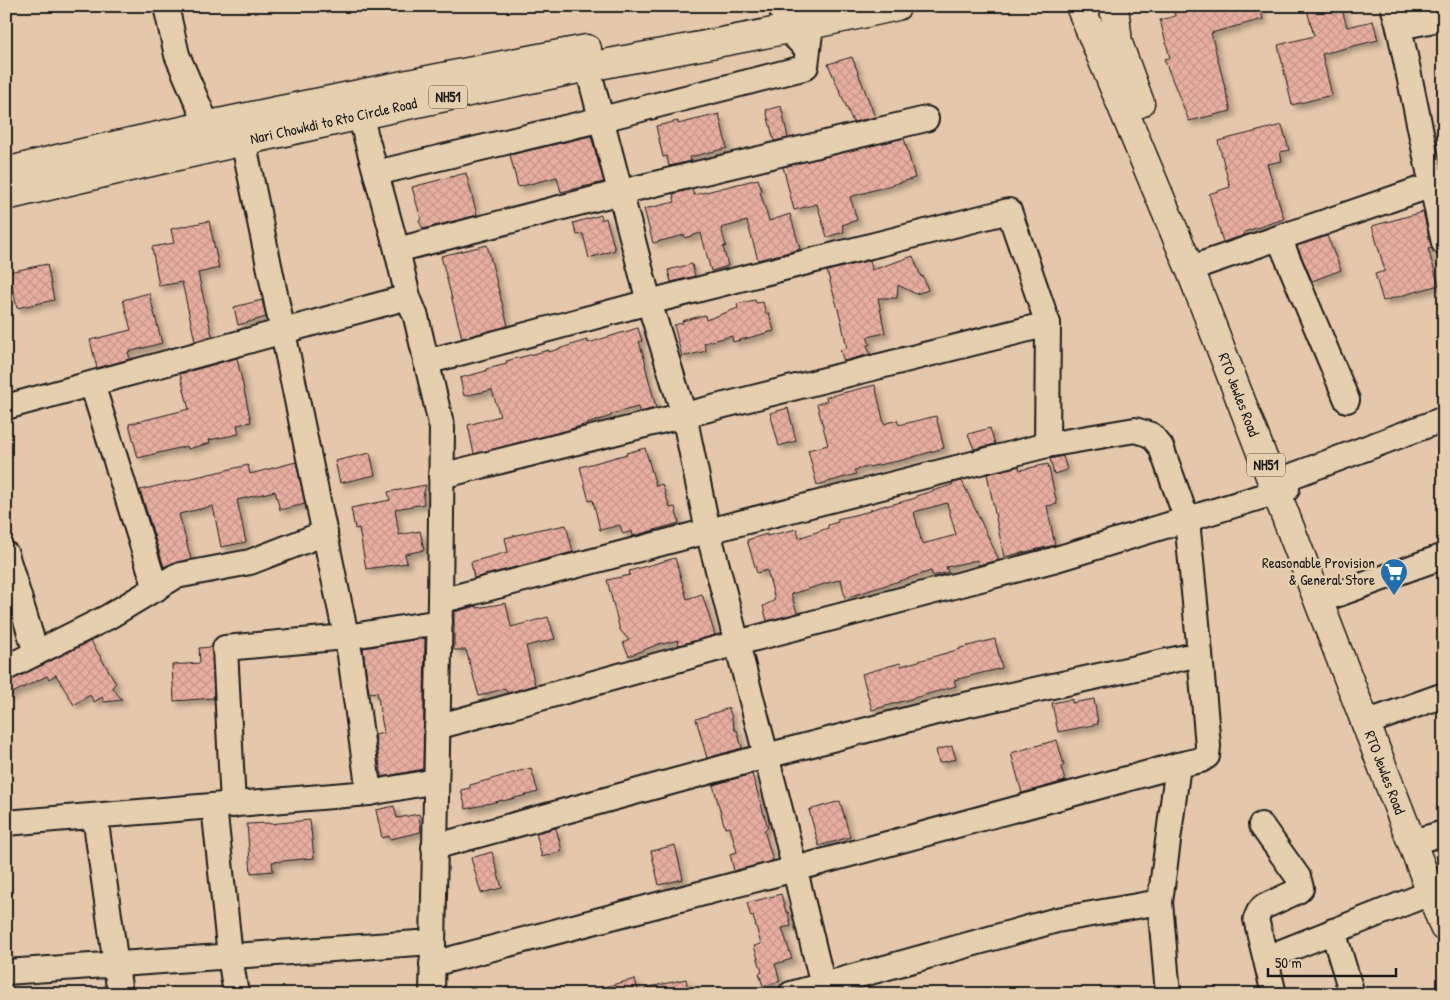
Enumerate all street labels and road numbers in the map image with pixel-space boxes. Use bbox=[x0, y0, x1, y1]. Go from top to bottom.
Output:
road number: NH51 bbox=[429, 85, 467, 108]
street label: Nari Chowkdi to Rto Circle Road bbox=[248, 92, 419, 149]
street label: RTO Jewles Road bbox=[1213, 350, 1265, 440]
road number: NH51 bbox=[1247, 454, 1285, 476]
street label: RTO Jewles Road bbox=[1360, 728, 1411, 817]

